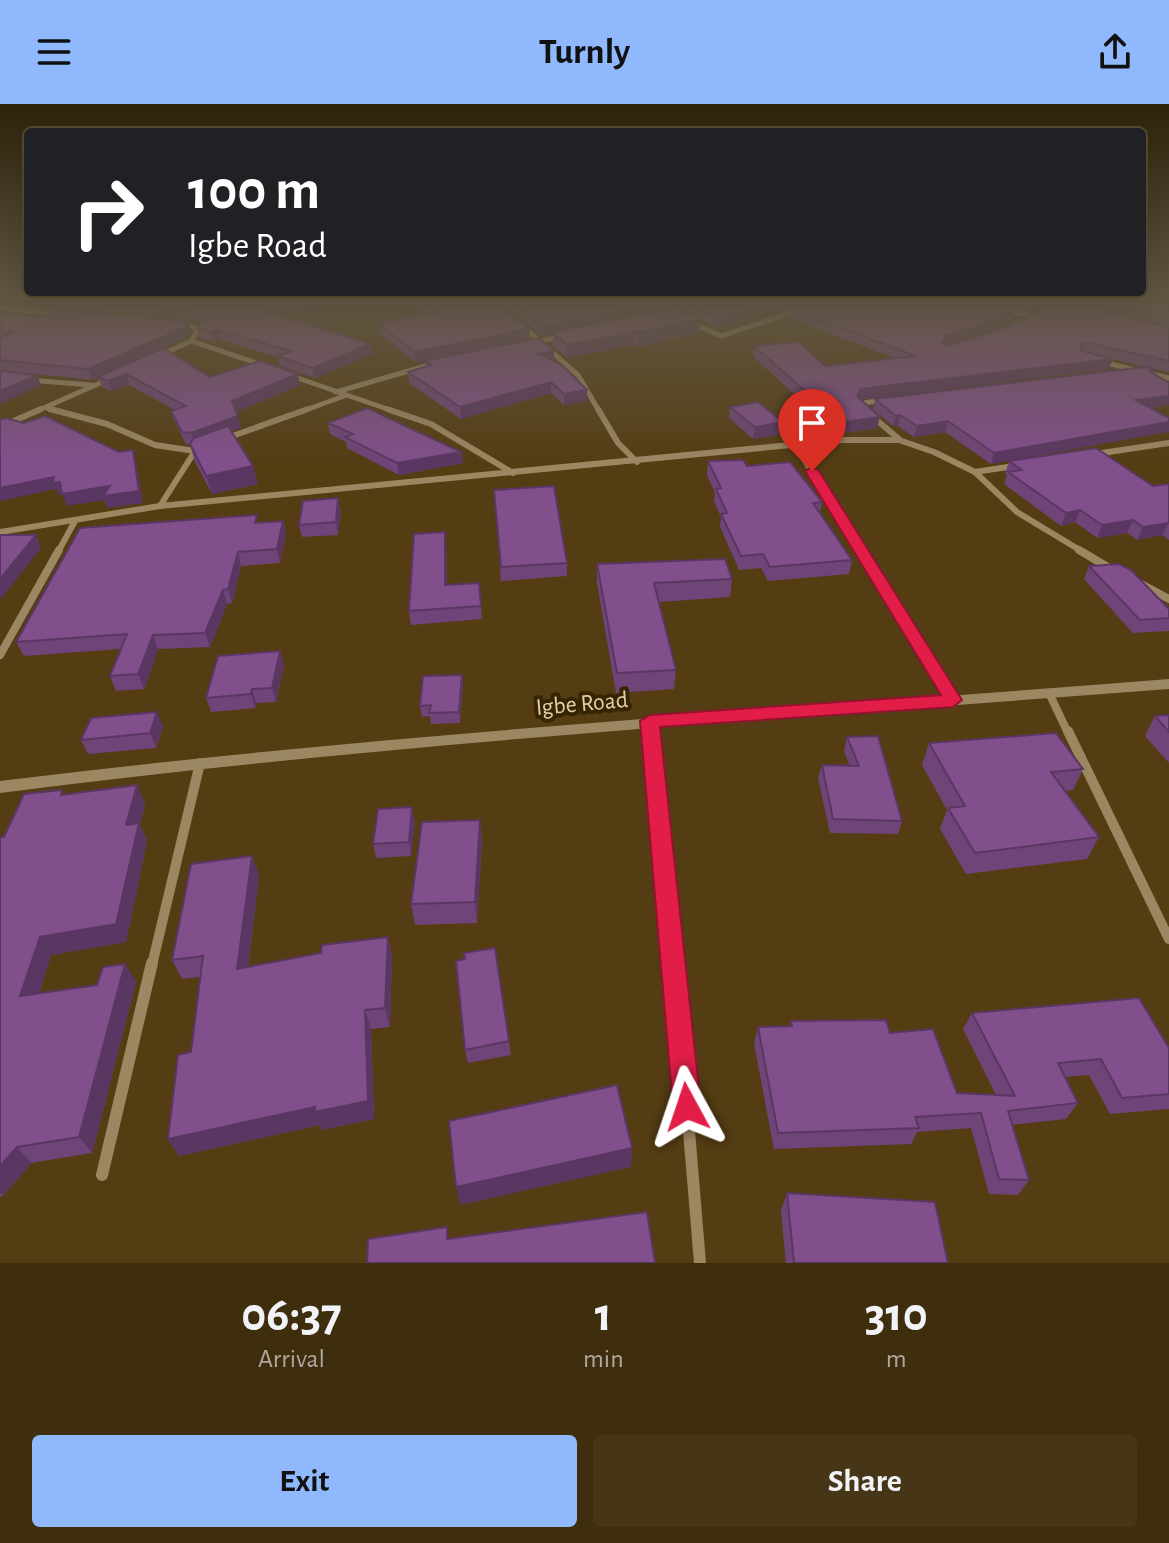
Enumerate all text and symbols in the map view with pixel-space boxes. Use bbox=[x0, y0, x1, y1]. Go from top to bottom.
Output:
icon: menu bbox=[32, 30, 76, 74]
icon: share bbox=[1093, 30, 1137, 74]
text: Turnly bbox=[539, 34, 630, 70]
icon: right bbox=[56, 160, 160, 264]
text: 100 m bbox=[188, 163, 320, 219]
text: Igbe Road bbox=[188, 228, 327, 264]
pin bbox=[778, 389, 846, 471]
icon: arrive bbox=[790, 401, 834, 445]
street label: Igbe Road bbox=[535, 688, 629, 720]
position arrow bbox=[645, 1065, 729, 1149]
text: 06:37 bbox=[241, 1292, 342, 1340]
text: 1 bbox=[595, 1292, 612, 1340]
text: 310 bbox=[865, 1292, 928, 1340]
text: Arrival bbox=[258, 1346, 325, 1372]
text: min bbox=[583, 1346, 624, 1372]
text: m bbox=[886, 1346, 907, 1372]
button: Exit bbox=[32, 1435, 577, 1527]
button: Share bbox=[593, 1435, 1137, 1527]

